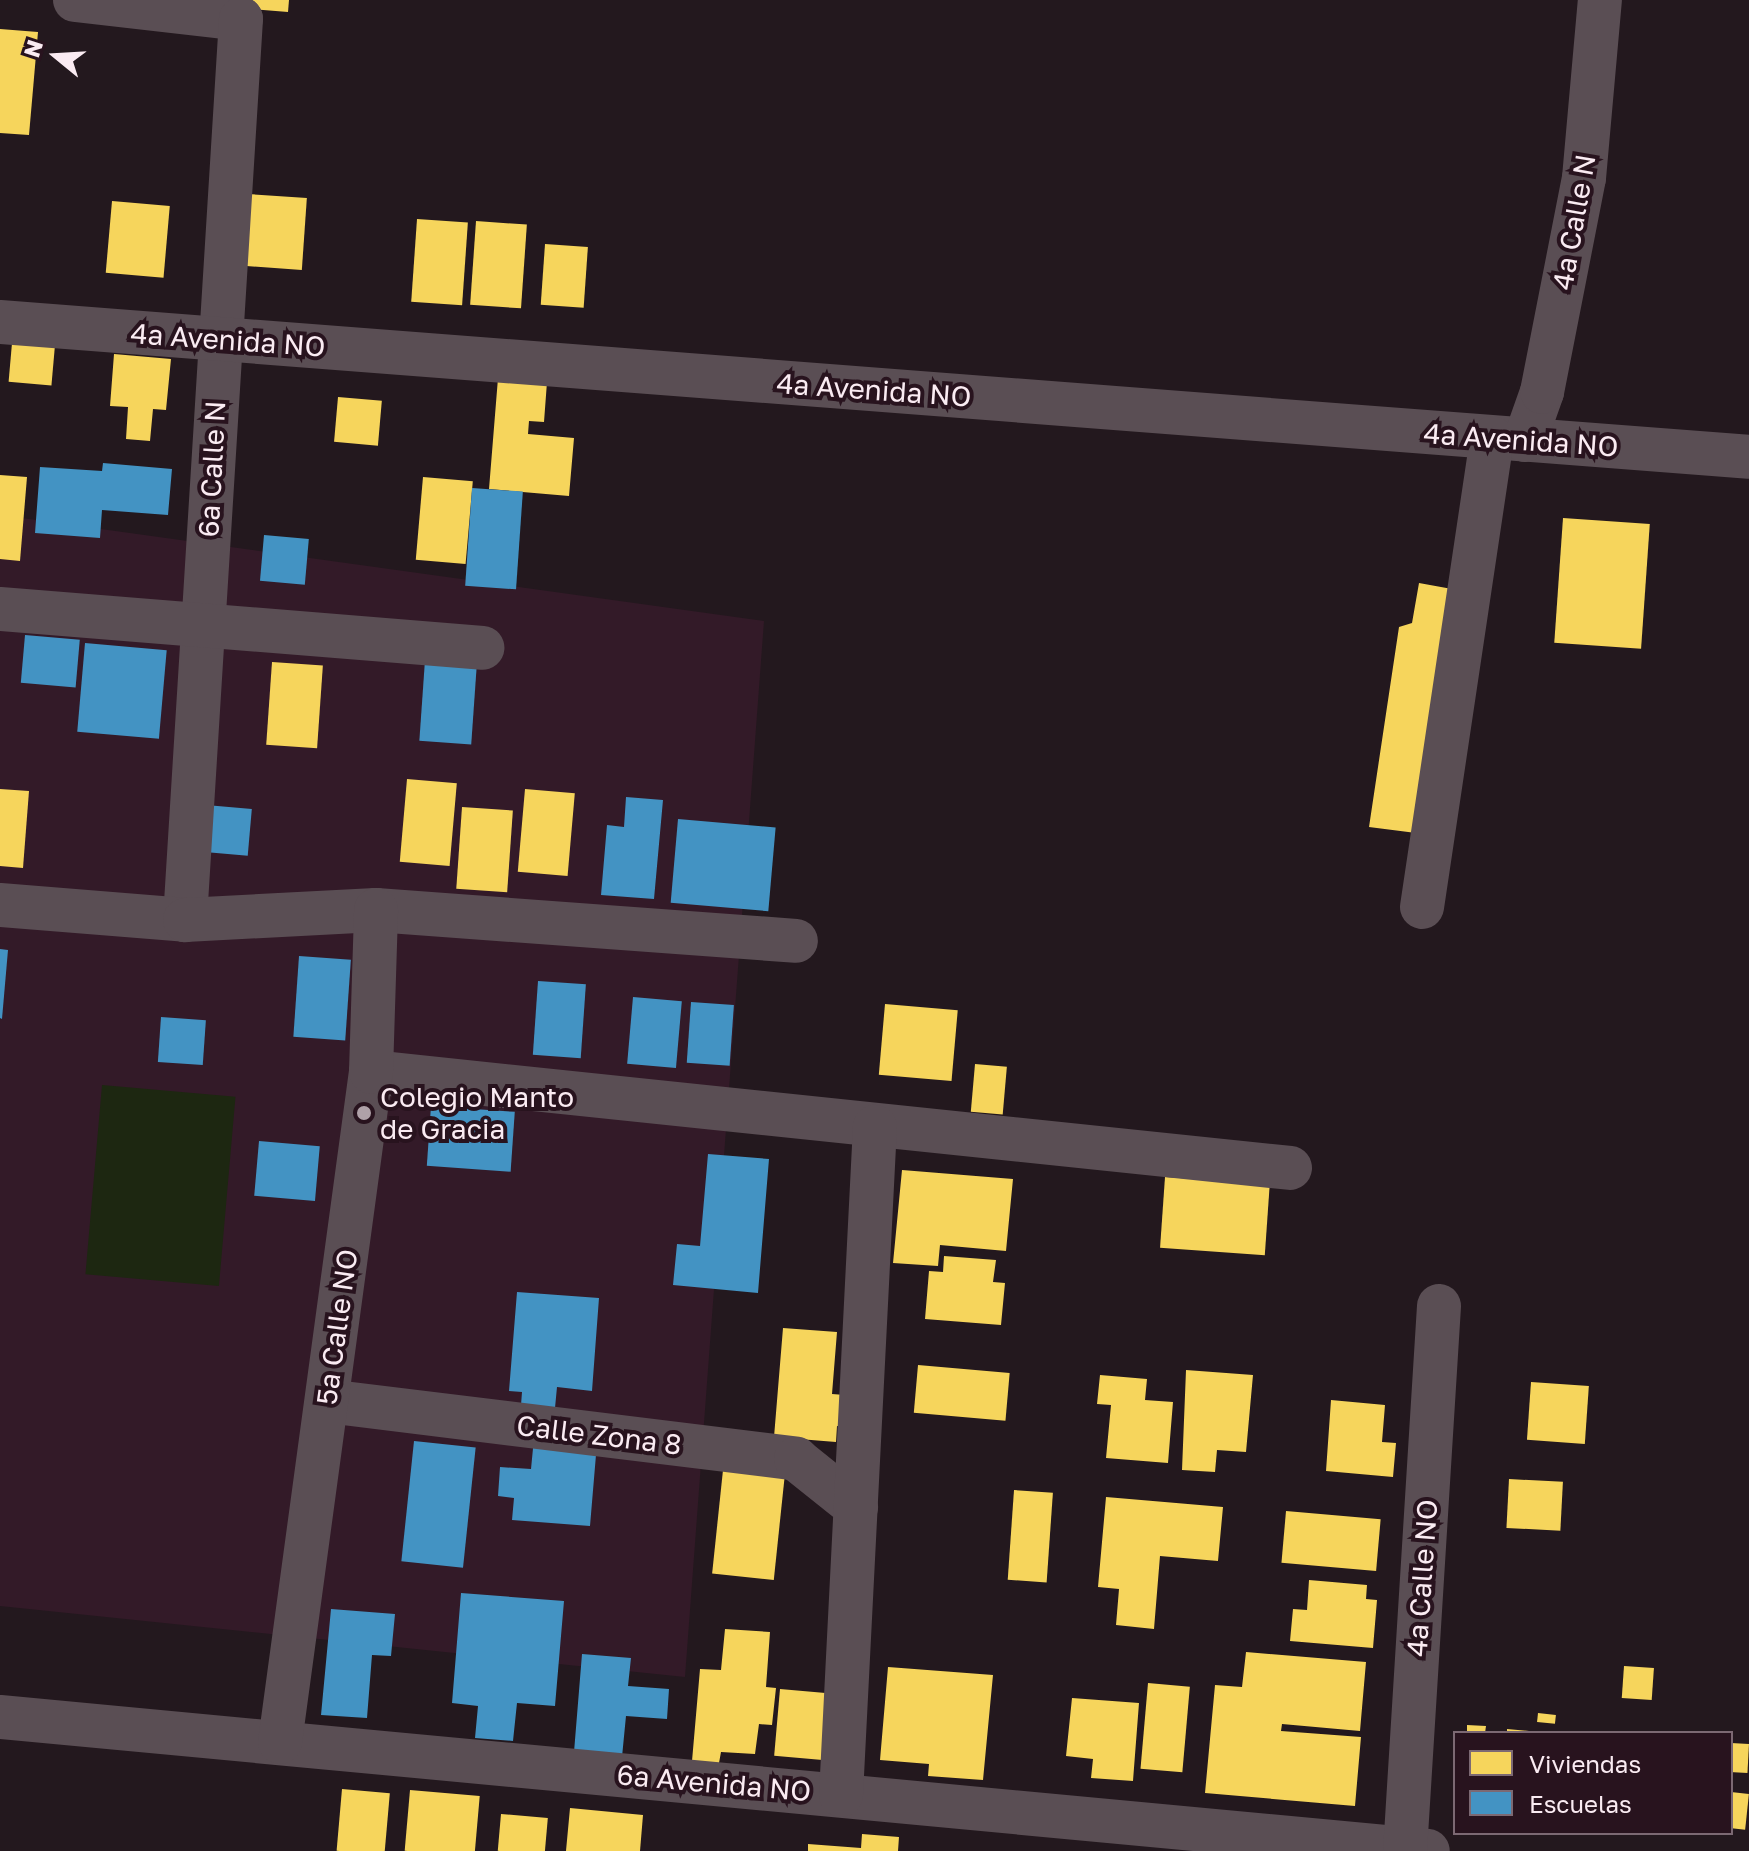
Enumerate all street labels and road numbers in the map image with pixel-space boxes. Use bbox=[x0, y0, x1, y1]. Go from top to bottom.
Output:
street label: 4a Calle N bbox=[1546, 152, 1602, 292]
street label: 4a Avenida NO bbox=[130, 316, 326, 364]
street label: 4a Avenida NO bbox=[776, 366, 972, 414]
street label: 6a Calle N bbox=[192, 400, 232, 538]
street label: 4a Avenida NO bbox=[1423, 416, 1619, 464]
street label: 5a Calle NO bbox=[309, 1247, 365, 1407]
street label: Calle Zona 8 bbox=[515, 1408, 683, 1462]
street label: 4a Calle NO bbox=[1400, 1498, 1444, 1658]
street label: 6a Avenida NO bbox=[615, 1758, 813, 1808]

